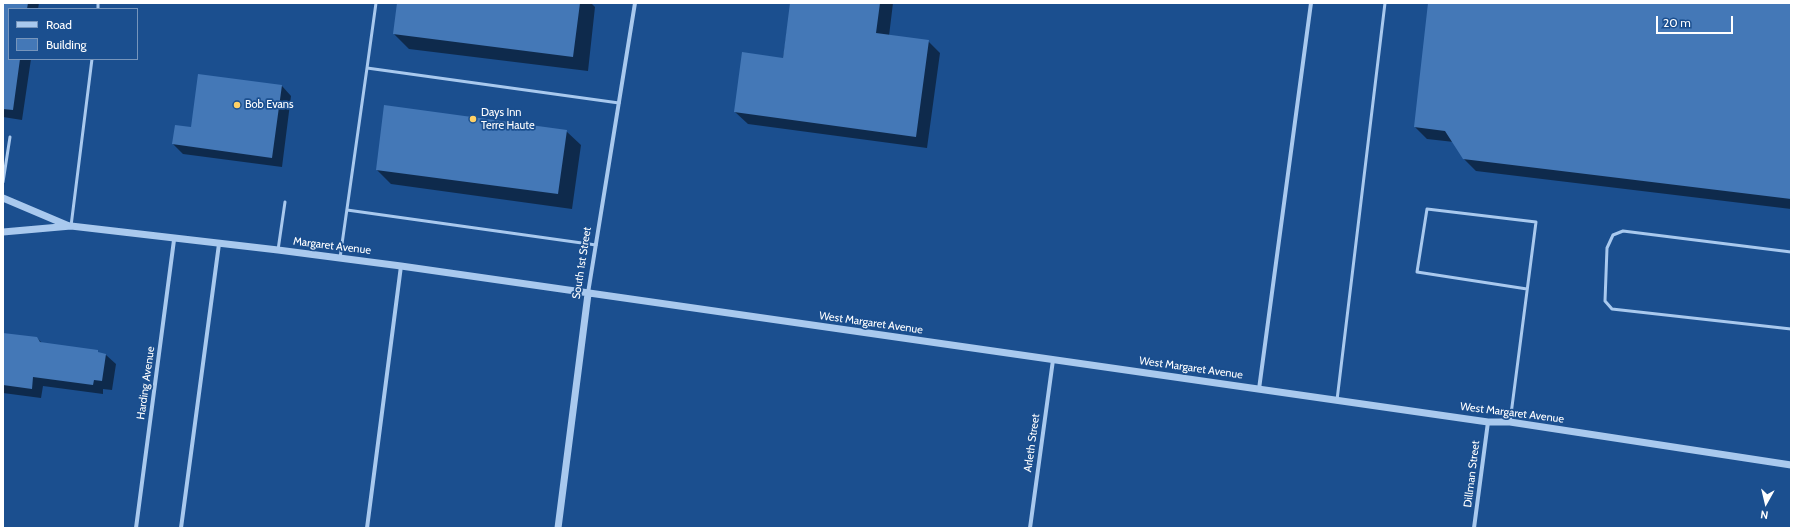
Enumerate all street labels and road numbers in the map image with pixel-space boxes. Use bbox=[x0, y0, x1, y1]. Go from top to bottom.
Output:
street label: South 1st Street bbox=[570, 226, 594, 300]
street label: Margaret Avenue bbox=[292, 235, 372, 257]
street label: West Margaret Avenue bbox=[818, 309, 924, 337]
street label: Harding Avenue bbox=[134, 346, 158, 420]
street label: West Margaret Avenue bbox=[1138, 354, 1244, 382]
street label: West Margaret Avenue bbox=[1459, 400, 1565, 426]
street label: Arleth Street bbox=[1021, 413, 1043, 473]
street label: Dillman Street bbox=[1461, 440, 1483, 508]

